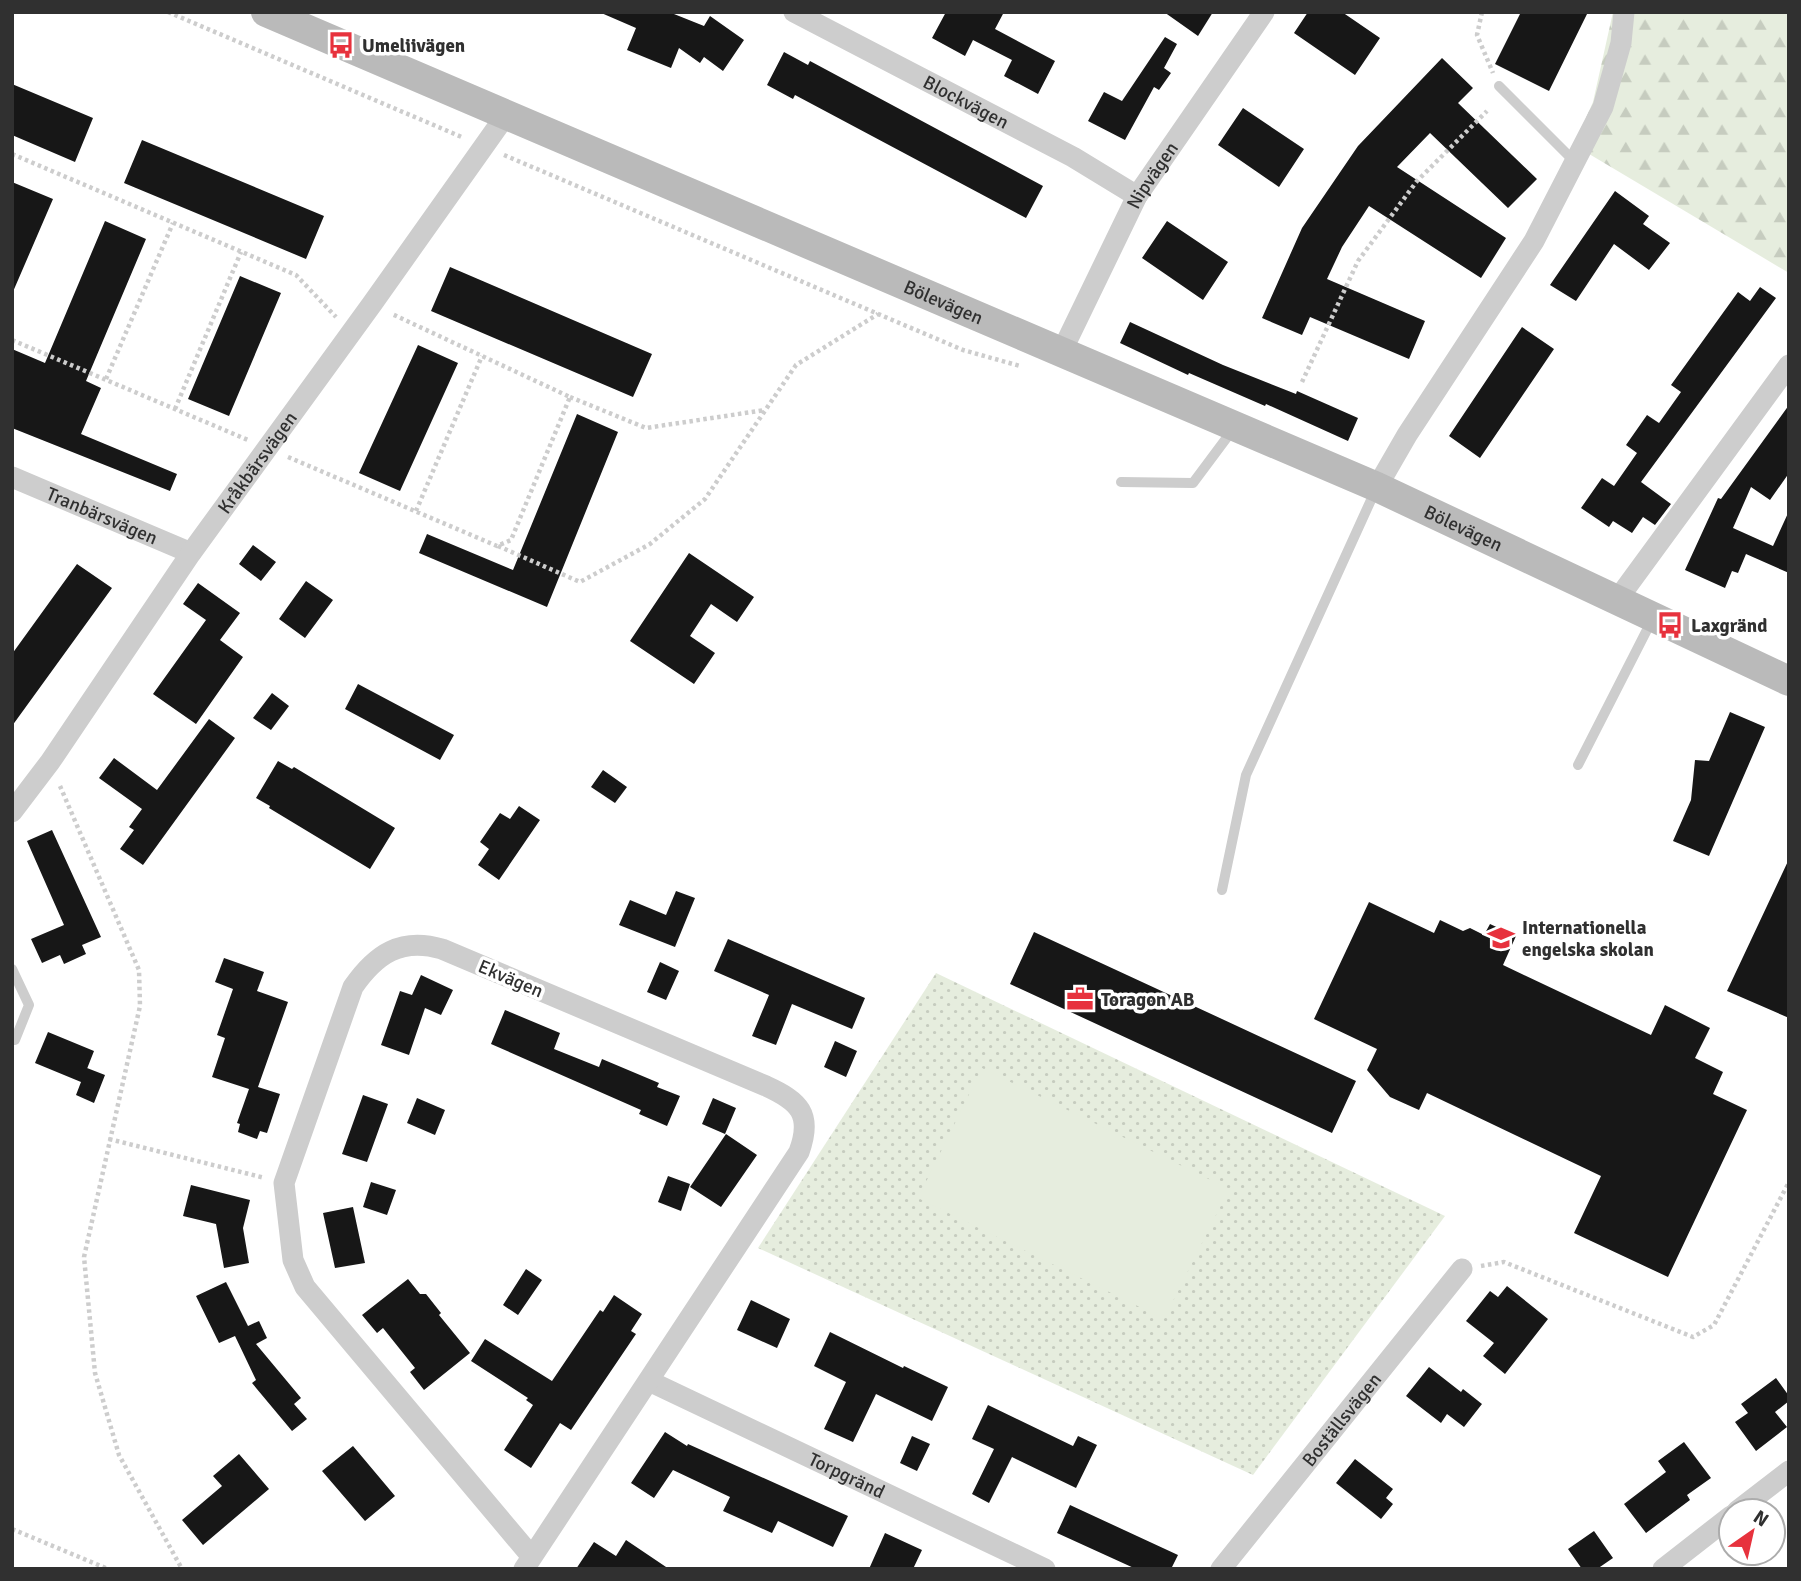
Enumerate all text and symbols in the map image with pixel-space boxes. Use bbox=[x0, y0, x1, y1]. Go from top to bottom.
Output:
bus stop icon: Umeliivägen bbox=[326, 30, 356, 60]
place label: Umeliivägen bbox=[362, 34, 465, 58]
street label: Blockvägen bbox=[919, 70, 1013, 135]
street label: Nipvägen bbox=[1122, 137, 1184, 213]
street label: Bölevägen bbox=[900, 275, 987, 330]
street label: Kråkbärsvägen bbox=[213, 407, 303, 519]
street label: Tranbärsvägen bbox=[43, 482, 161, 550]
street label: Bölevägen bbox=[1420, 500, 1506, 557]
bus stop icon: Laxgränd bbox=[1655, 610, 1685, 640]
place label: Laxgränd bbox=[1691, 614, 1767, 638]
place label: Internationella engelska skolan bbox=[1522, 916, 1654, 962]
school or university icon: Internationella engelska skolan bbox=[1486, 923, 1516, 953]
street label: Ekvägen bbox=[474, 955, 547, 1003]
office icon: Toragon AB bbox=[1065, 984, 1095, 1014]
place label: Toragon AB bbox=[1101, 988, 1195, 1012]
street label: Boställsvägen bbox=[1297, 1368, 1387, 1472]
street label: Torpgränd bbox=[804, 1447, 888, 1504]
north arrow bbox=[1717, 1497, 1787, 1567]
text: N bbox=[1749, 1505, 1773, 1532]

